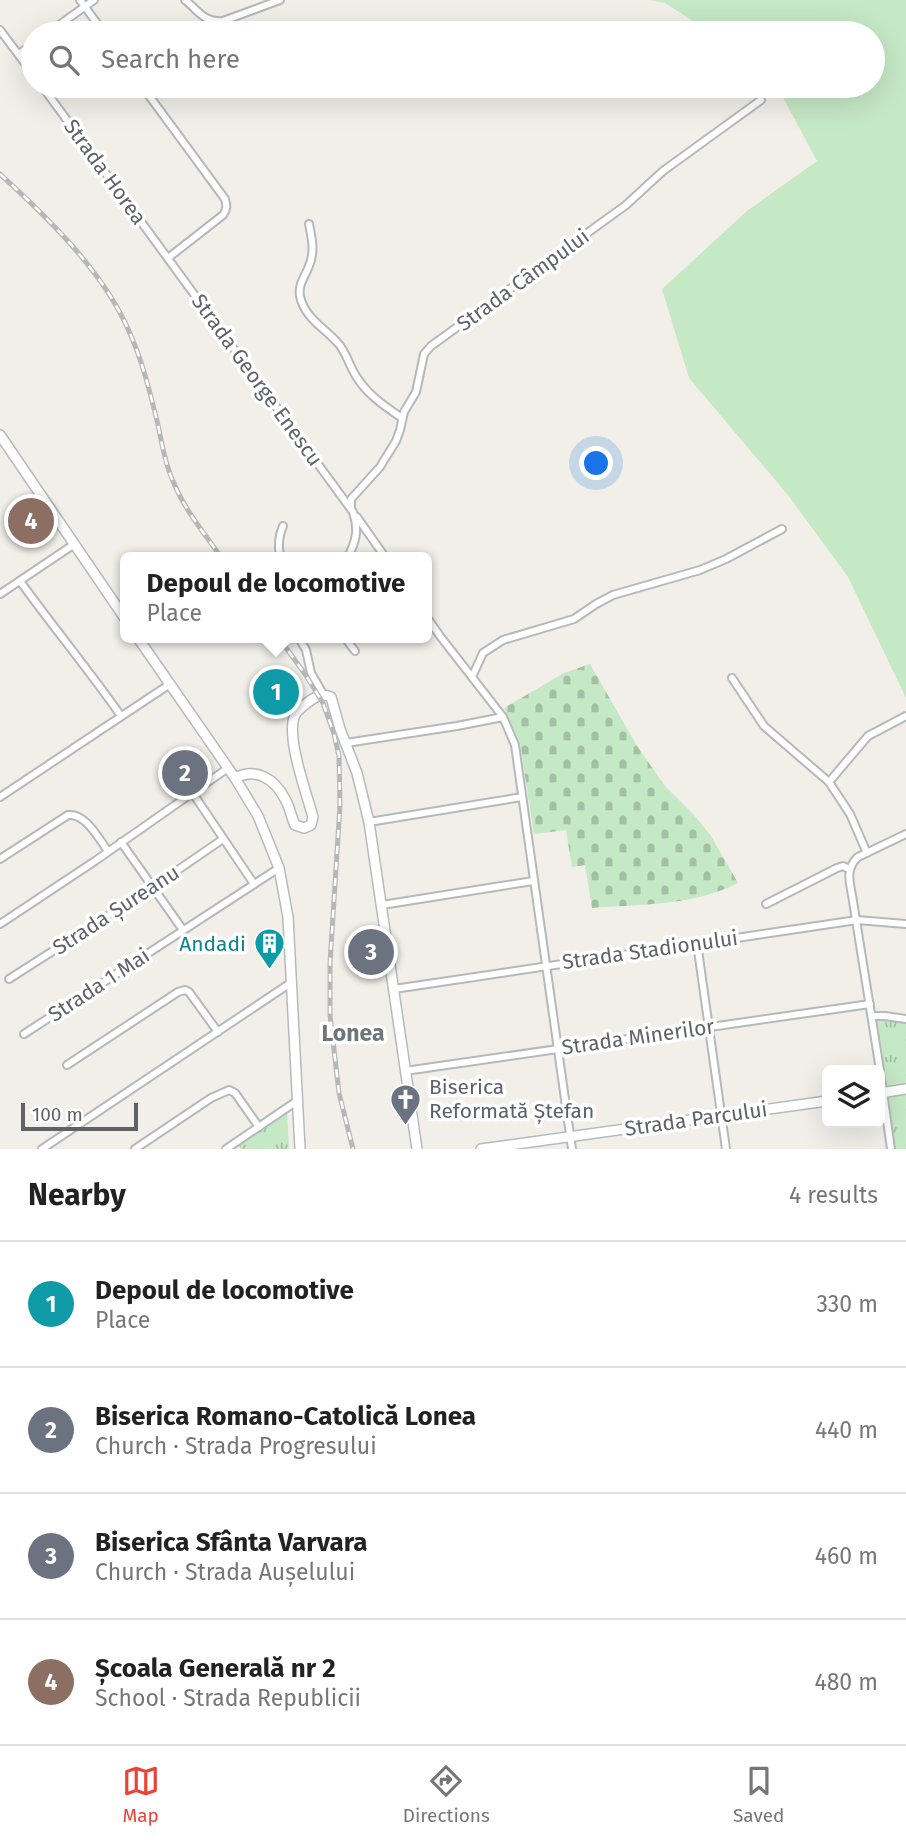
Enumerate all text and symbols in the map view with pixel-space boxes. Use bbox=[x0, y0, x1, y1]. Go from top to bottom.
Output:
search box bbox=[21, 21, 885, 98]
icon: search bbox=[45, 41, 83, 79]
text: Search here bbox=[101, 44, 240, 75]
street label: Strada Horea bbox=[58, 114, 152, 230]
street label: Strada Câmpului bbox=[452, 223, 594, 337]
street label: Strada George Enescu bbox=[186, 289, 328, 471]
your location bbox=[579, 446, 613, 480]
pin: 4 bbox=[8, 495, 54, 547]
popup bbox=[120, 552, 432, 643]
text: Depoul de locomotive bbox=[147, 568, 405, 599]
text: Place bbox=[147, 599, 202, 627]
pin: 1 bbox=[253, 666, 299, 718]
pin: 2 bbox=[162, 747, 208, 799]
street label: Strada Șureanu bbox=[48, 859, 184, 961]
street label: Strada Stadionului bbox=[560, 925, 740, 975]
pin: 3 bbox=[348, 926, 394, 978]
building icon: Andadi bbox=[252, 927, 286, 971]
place label: Andadi bbox=[179, 931, 246, 957]
street label: Strada 1 Mai bbox=[43, 943, 155, 1027]
street label: Strada Minerilor bbox=[560, 1013, 716, 1061]
district label: Lonea bbox=[322, 1019, 385, 1047]
map controls bbox=[822, 1065, 885, 1128]
button: layers bbox=[822, 1065, 885, 1128]
place label: Biserica Reformată Ștefan bbox=[429, 1074, 594, 1124]
church icon: Biserica Reformată Ștefan bbox=[389, 1082, 423, 1126]
street label: Strada Parcului bbox=[623, 1096, 769, 1142]
scale bar bbox=[21, 1100, 138, 1132]
text: 100 m bbox=[32, 1103, 83, 1126]
text: Nearby bbox=[28, 1177, 126, 1213]
text: 4 results bbox=[789, 1181, 878, 1209]
text: Depoul de locomotive bbox=[95, 1275, 354, 1306]
text: 1 bbox=[46, 1290, 56, 1318]
text: 330 m bbox=[816, 1290, 878, 1318]
text: Place bbox=[95, 1306, 150, 1334]
text: Biserica Romano-Catolică Lonea bbox=[95, 1401, 476, 1432]
text: 2 bbox=[45, 1416, 57, 1444]
text: 440 m bbox=[815, 1416, 878, 1444]
text: Church · Strada Progresului bbox=[95, 1432, 377, 1460]
text: Biserica Sfânta Varvara bbox=[95, 1527, 368, 1558]
text: 3 bbox=[45, 1542, 57, 1570]
text: 460 m bbox=[815, 1542, 878, 1570]
text: Church · Strada Aușelului bbox=[95, 1558, 355, 1586]
text: Școala Generală nr 2 bbox=[95, 1653, 336, 1684]
text: 4 bbox=[45, 1668, 58, 1696]
text: 480 m bbox=[814, 1668, 878, 1696]
text: School · Strada Republicii bbox=[95, 1684, 361, 1712]
tab: Map bbox=[122, 1762, 160, 1827]
tab: Directions bbox=[403, 1762, 490, 1827]
tab: Saved bbox=[733, 1762, 784, 1827]

